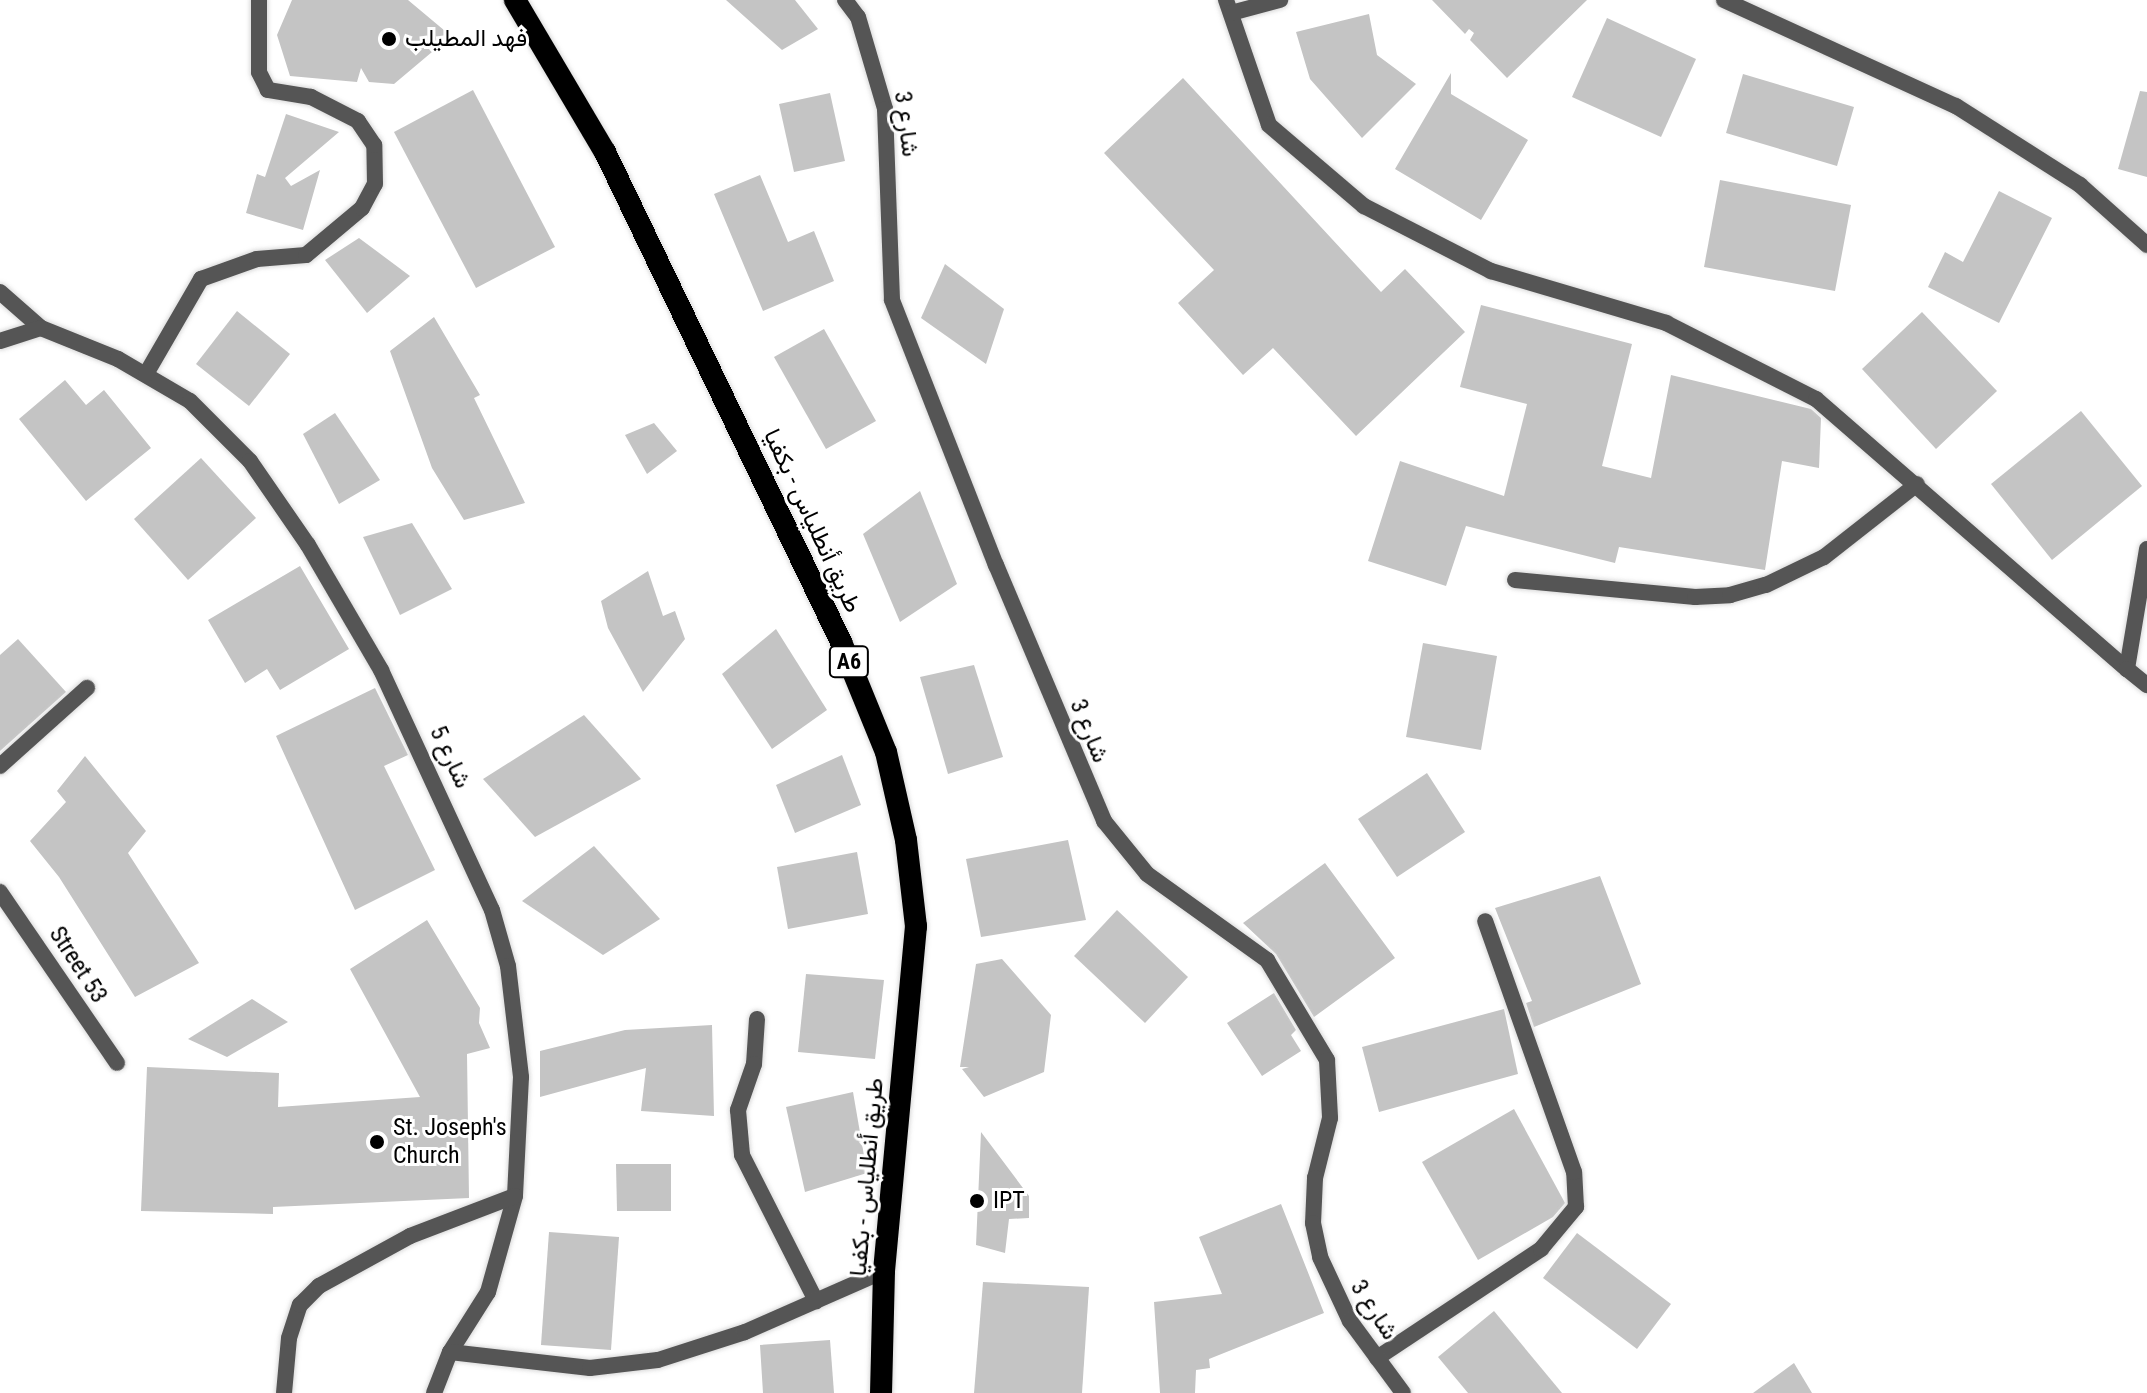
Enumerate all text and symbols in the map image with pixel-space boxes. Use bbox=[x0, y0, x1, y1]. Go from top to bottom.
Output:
place label: فهد المطيلب bbox=[405, 25, 527, 53]
marker: فهد المطيلب bbox=[380, 30, 398, 48]
street label: شارع 3 bbox=[888, 90, 924, 158]
street label: طريق أنطلياس - بكفيا bbox=[757, 425, 867, 617]
road number: A6 bbox=[827, 644, 871, 680]
street label: شارع 3 bbox=[1063, 695, 1115, 767]
street label: شارع 5 bbox=[423, 721, 477, 793]
street label: Street 53 bbox=[43, 921, 113, 1009]
street label: طريق أنطلياس - بكفيا bbox=[844, 1077, 890, 1277]
place label: St. Joseph's Church bbox=[393, 1114, 507, 1170]
marker: St. Joseph's Church bbox=[368, 1133, 386, 1151]
place label: IPT bbox=[993, 1187, 1025, 1215]
marker: IPT bbox=[968, 1192, 986, 1210]
street label: شارع 3 bbox=[1344, 1275, 1404, 1345]

